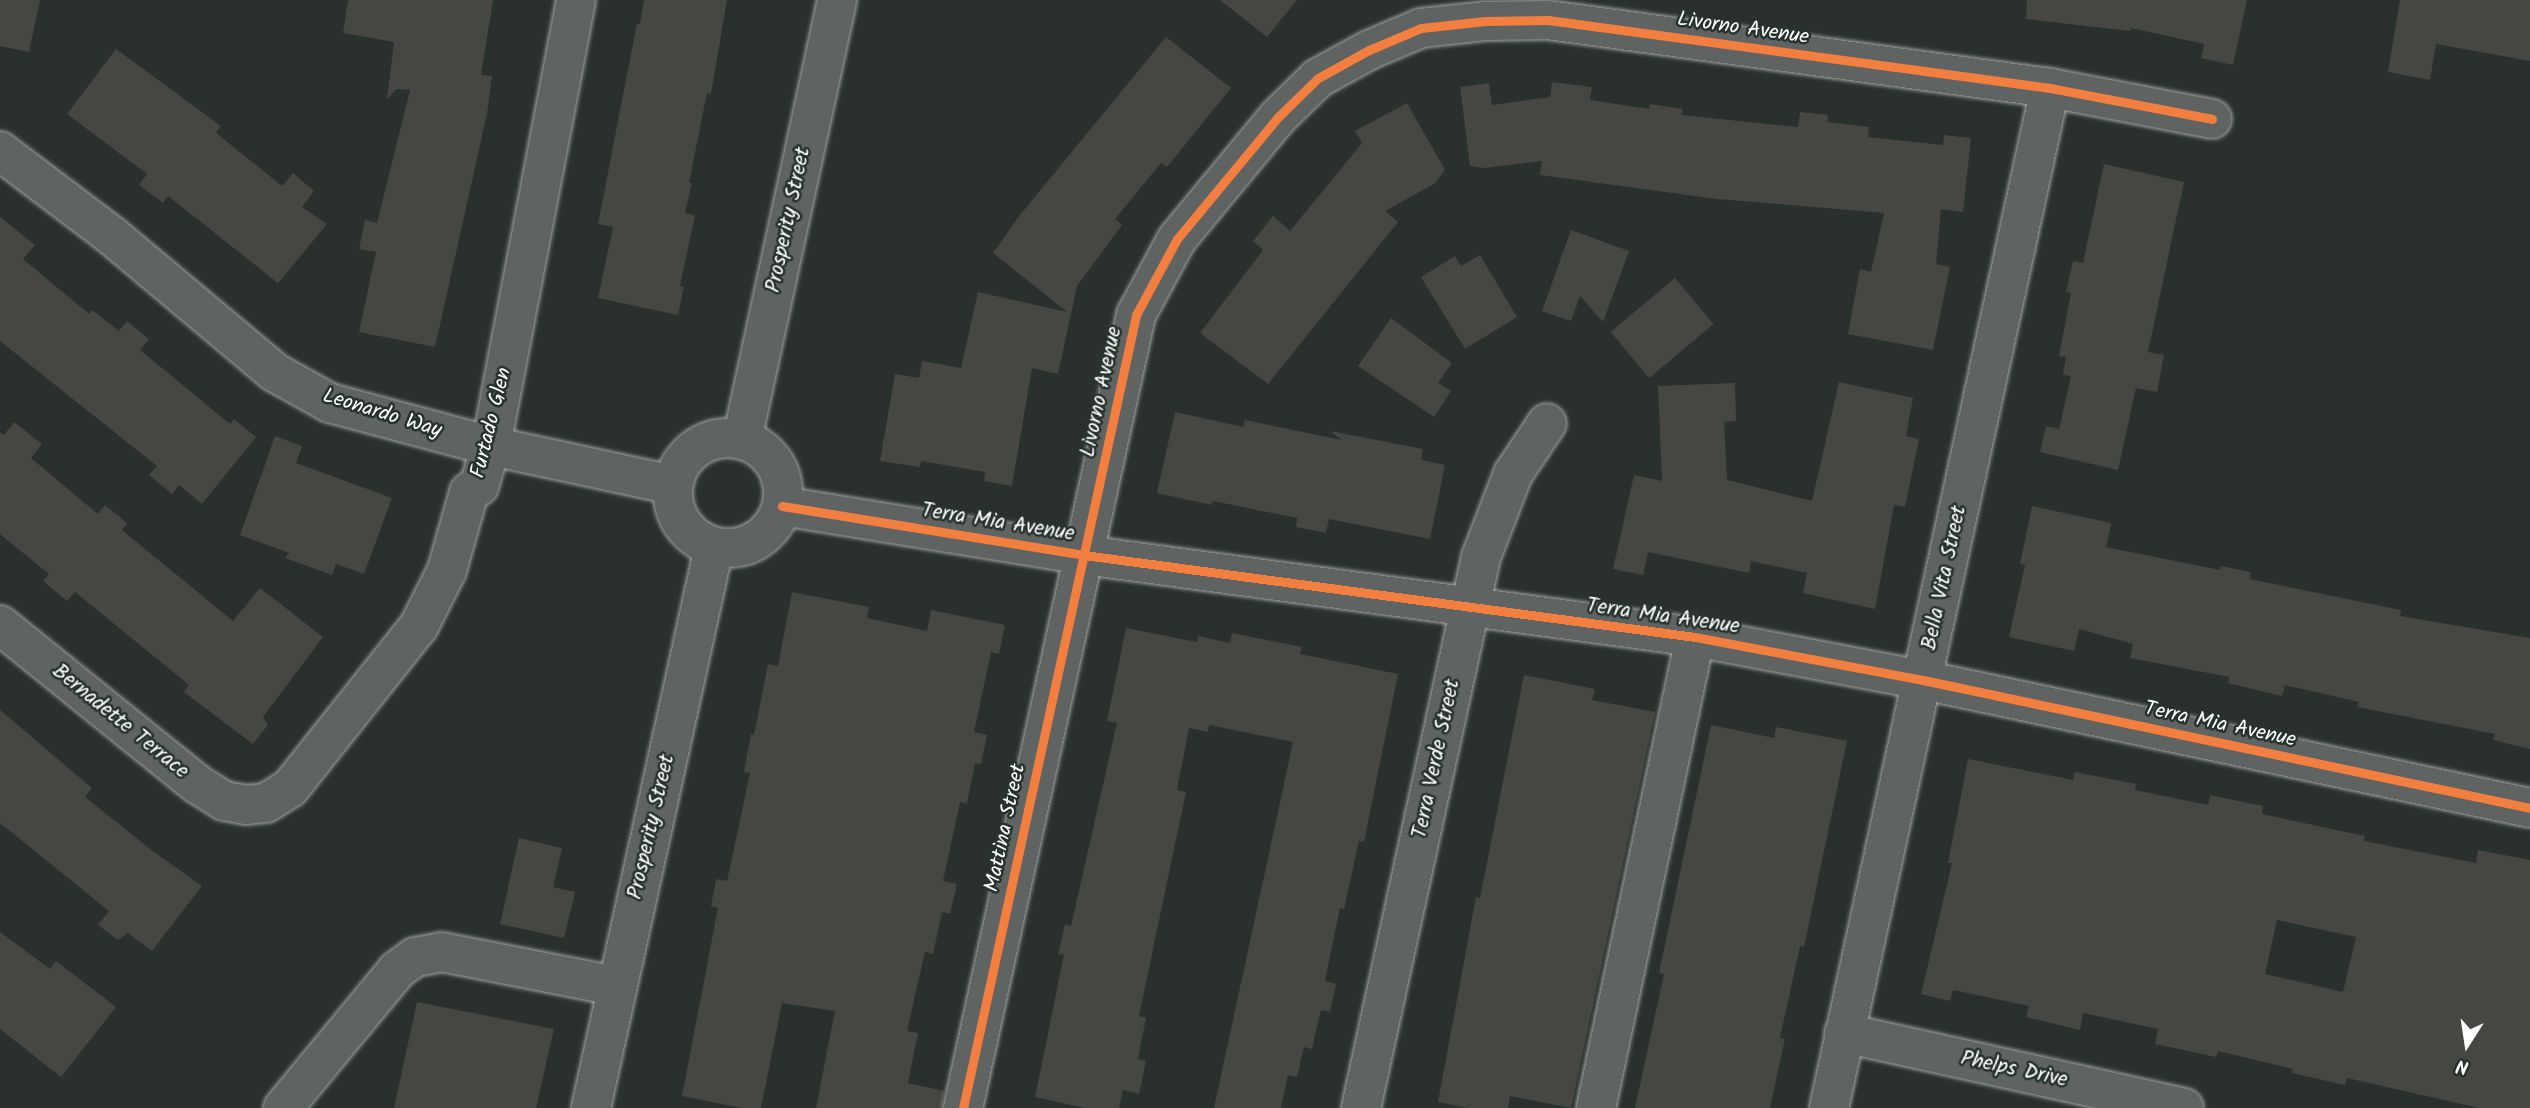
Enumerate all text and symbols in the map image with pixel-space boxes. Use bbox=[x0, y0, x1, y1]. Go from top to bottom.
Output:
street label: Livorno Avenue bbox=[1676, 7, 1810, 51]
street label: Prosperity Street bbox=[761, 145, 817, 295]
street label: Livorno Avenue bbox=[1076, 324, 1128, 460]
street label: Furtado Glen bbox=[466, 365, 518, 481]
street label: Leonardo Way bbox=[320, 384, 444, 444]
street label: Terra Mia Avenue bbox=[920, 498, 1076, 548]
street label: Bella Vita Street bbox=[1917, 503, 1973, 653]
street label: Terra Mia Avenue bbox=[1585, 594, 1741, 640]
street label: Bernadette Terrace bbox=[47, 659, 193, 785]
street label: Terra Verde Street bbox=[1408, 677, 1466, 841]
street label: Terra Mia Avenue bbox=[2142, 697, 2298, 753]
street label: Prosperity Street bbox=[623, 752, 681, 902]
street label: Mattina Street bbox=[980, 762, 1032, 894]
north arrow bbox=[2432, 1010, 2502, 1080]
street label: Phelps Drive bbox=[1958, 1046, 2070, 1094]
text: N bbox=[2454, 1050, 2472, 1081]

